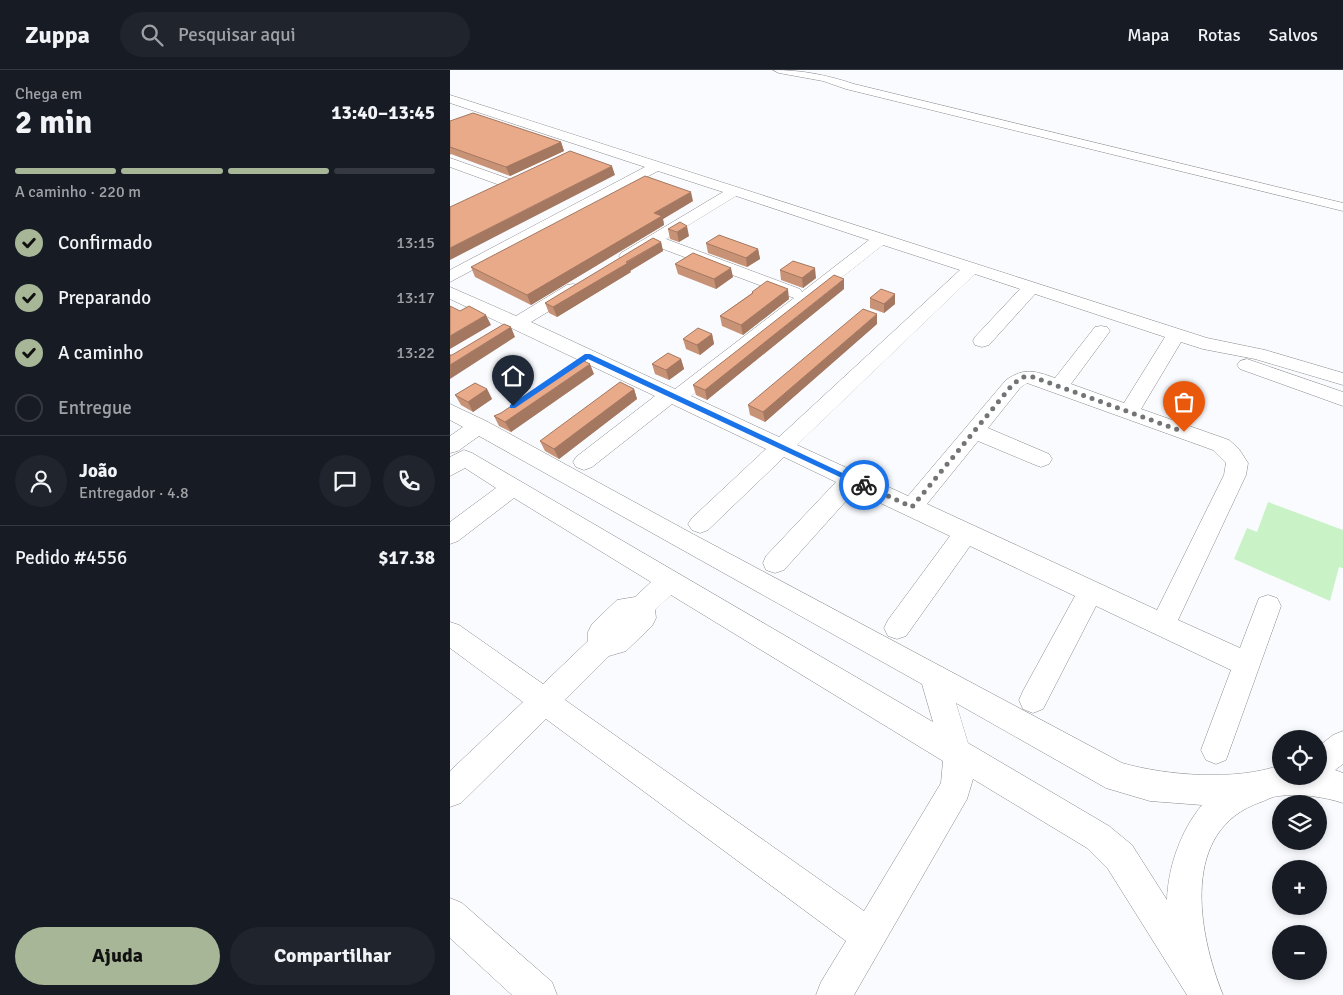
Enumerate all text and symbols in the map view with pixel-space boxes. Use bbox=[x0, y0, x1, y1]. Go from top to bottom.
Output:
search box bbox=[120, 12, 470, 57]
text: Zuppa bbox=[25, 20, 90, 50]
icon: search bbox=[138, 21, 166, 49]
text: Pesquisar aqui bbox=[178, 23, 296, 47]
text: Mapa bbox=[1127, 24, 1170, 46]
text: Rotas bbox=[1198, 24, 1241, 46]
text: Salvos bbox=[1269, 24, 1318, 46]
text: Chega em bbox=[15, 84, 82, 104]
text: 13:40–13:45 bbox=[331, 101, 435, 125]
text: 2 min bbox=[15, 103, 92, 142]
text: A caminho · 220 m bbox=[15, 182, 141, 202]
icon: check bbox=[15, 229, 43, 257]
text: Confirmado bbox=[58, 231, 152, 255]
text: 13:15 bbox=[396, 233, 435, 253]
icon: check bbox=[15, 284, 43, 312]
text: Preparando bbox=[58, 286, 151, 310]
text: 13:17 bbox=[396, 288, 435, 308]
icon: check bbox=[15, 339, 43, 367]
text: A caminho bbox=[58, 341, 143, 365]
text: 13:22 bbox=[396, 343, 435, 363]
pin bbox=[492, 355, 534, 406]
icon: home bbox=[499, 362, 527, 390]
pin bbox=[1163, 381, 1205, 432]
icon: bag bbox=[1170, 388, 1198, 416]
text: Entregue bbox=[58, 396, 132, 420]
button: person bbox=[15, 455, 67, 507]
button: chat bbox=[319, 455, 371, 507]
button: phone bbox=[383, 455, 435, 507]
text: João bbox=[79, 459, 117, 483]
courier bbox=[839, 460, 889, 510]
icon: bike bbox=[850, 471, 878, 499]
text: Entregador · 4.8 bbox=[79, 483, 189, 503]
text: Pedido #4556 bbox=[15, 546, 127, 570]
text: $17.38 bbox=[378, 546, 435, 570]
map controls bbox=[1272, 730, 1327, 980]
button: locate bbox=[1272, 730, 1327, 785]
button: layers bbox=[1272, 795, 1327, 850]
button: + bbox=[1272, 860, 1327, 915]
button: − bbox=[1272, 925, 1327, 980]
button: Ajuda bbox=[15, 927, 220, 985]
button: Compartilhar bbox=[230, 927, 435, 985]

